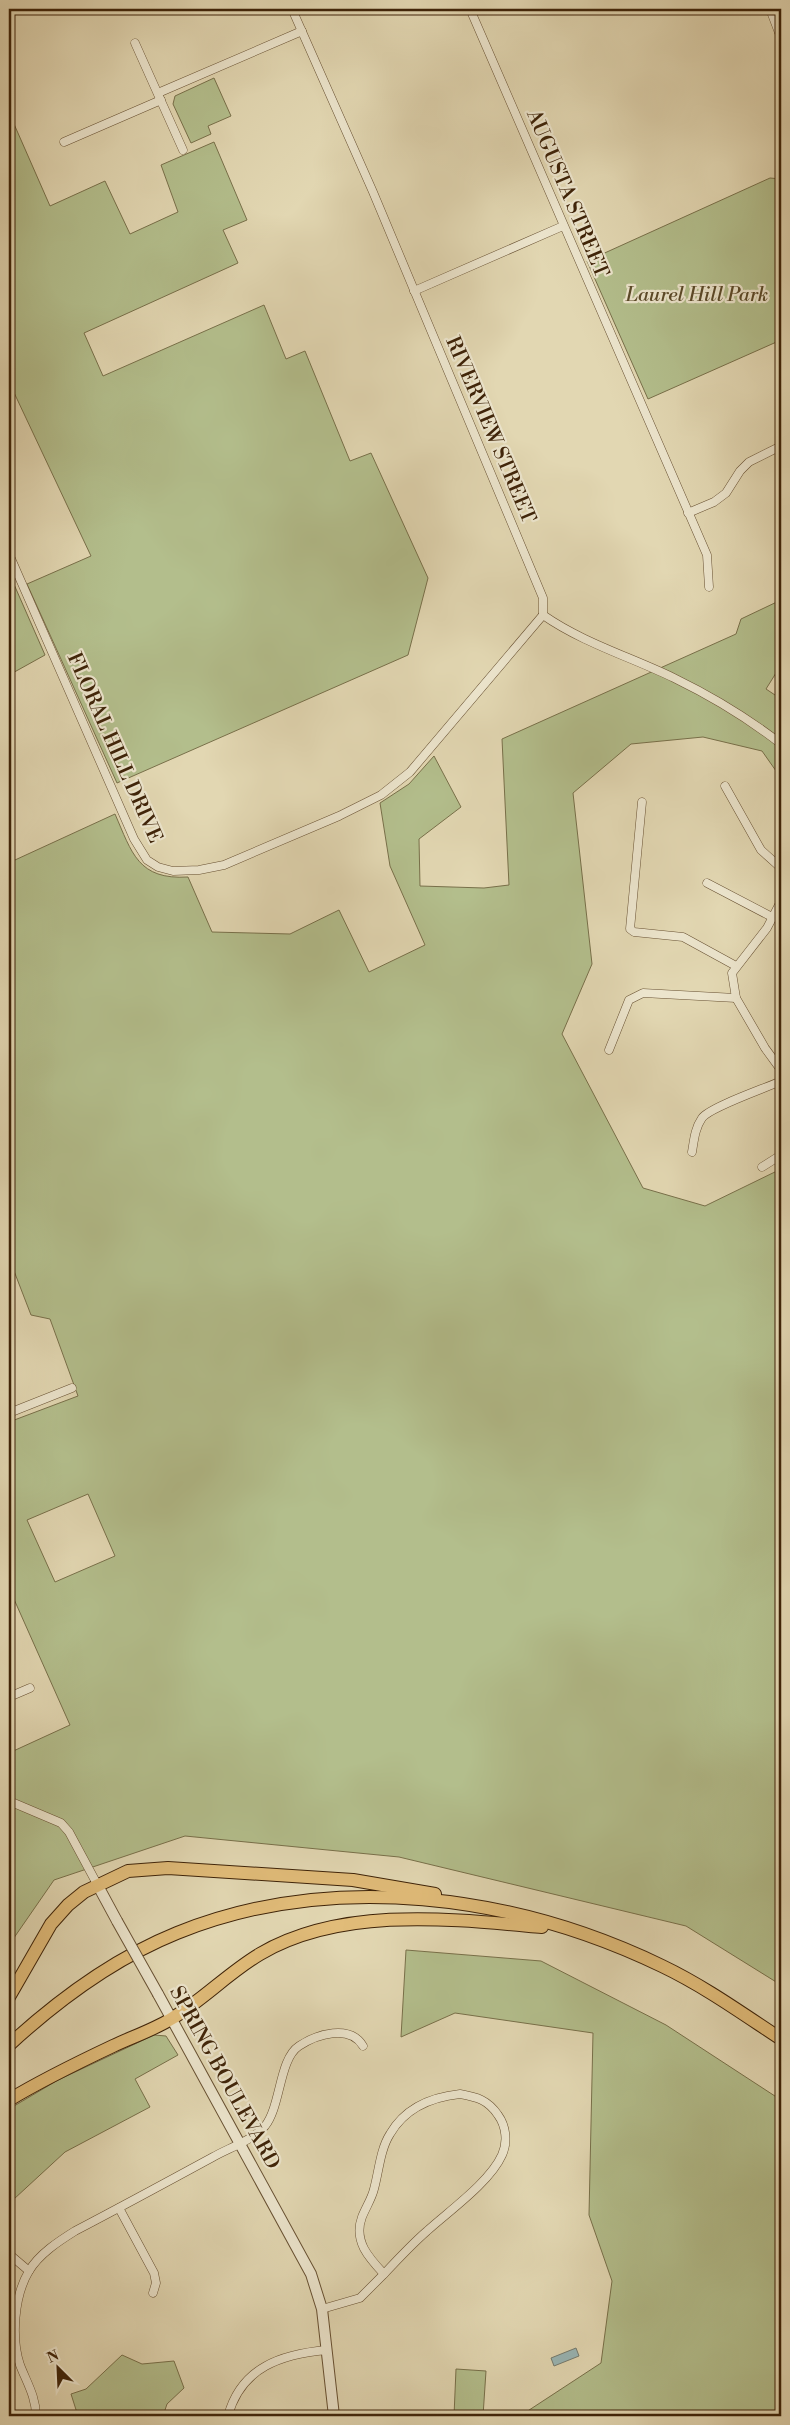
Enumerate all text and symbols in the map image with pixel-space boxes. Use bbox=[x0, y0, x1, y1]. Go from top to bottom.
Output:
street label: AUGUSTA STREET bbox=[520, 105, 614, 282]
park label: Laurel Hill Park bbox=[625, 283, 768, 308]
street label: RIVERVIEW STREET bbox=[439, 333, 541, 527]
street label: FLORAL HILL DRIVE bbox=[61, 649, 167, 847]
street label: SPRING BOULEVARD bbox=[163, 1982, 285, 2174]
north arrow bbox=[32, 2342, 82, 2392]
text: N bbox=[44, 2347, 62, 2368]

